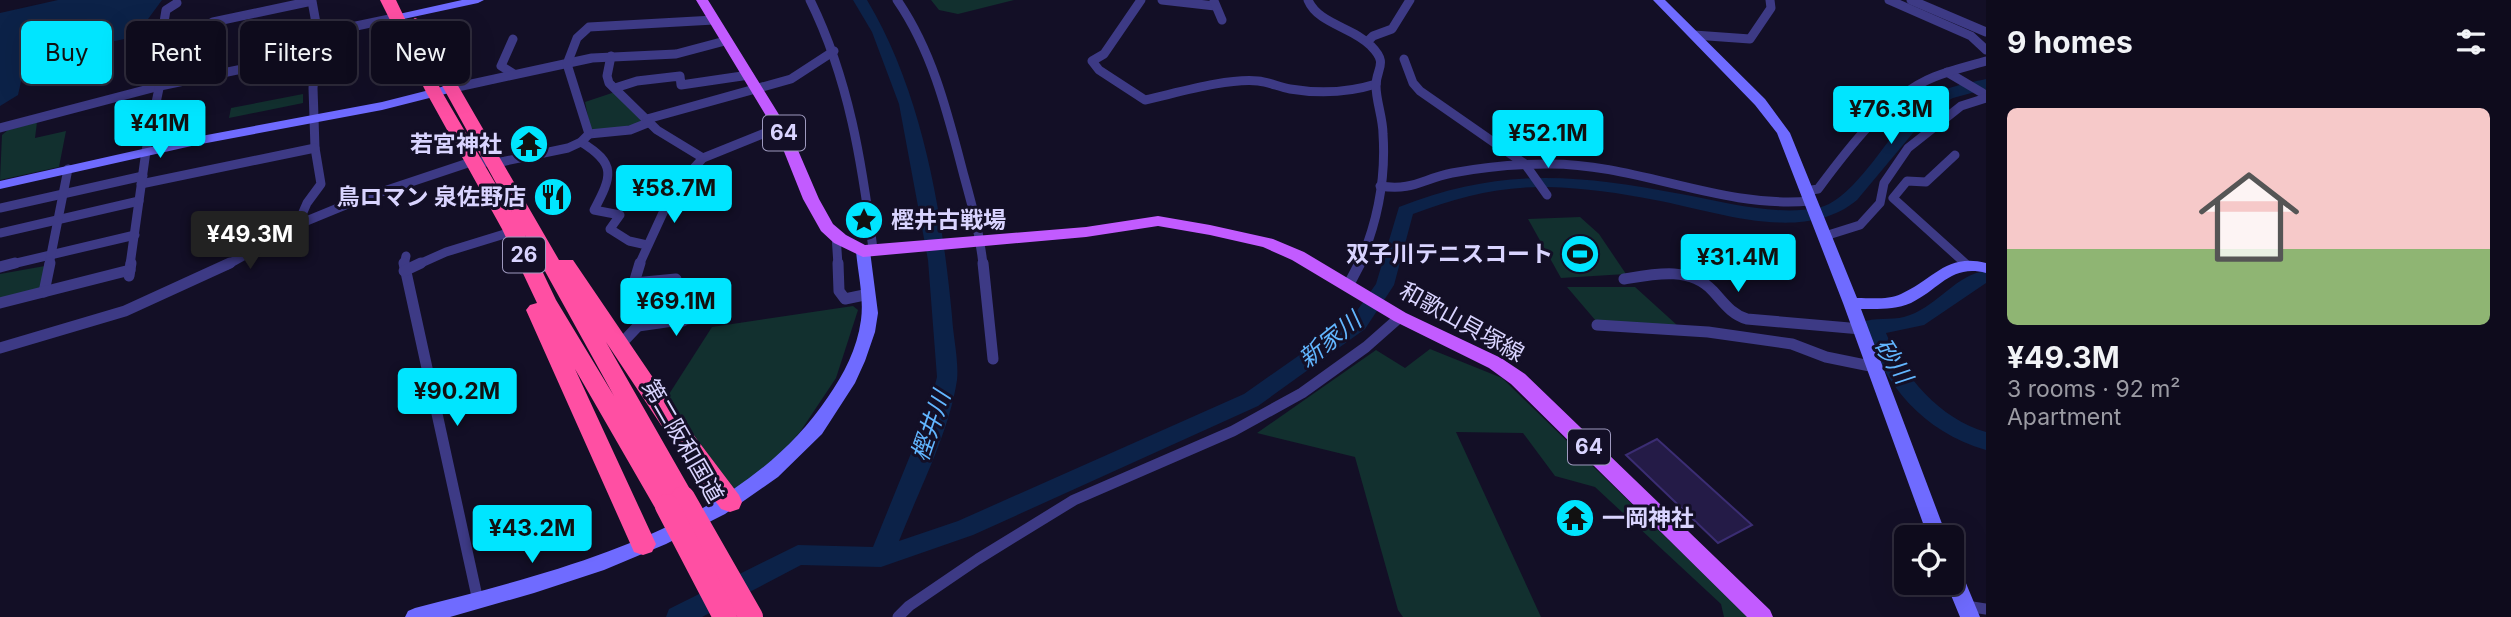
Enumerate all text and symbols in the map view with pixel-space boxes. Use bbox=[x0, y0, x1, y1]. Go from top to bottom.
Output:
chip: Buy bbox=[21, 21, 112, 84]
chip: Rent bbox=[126, 21, 226, 84]
chip: Filters bbox=[240, 21, 357, 84]
chip: New bbox=[371, 21, 470, 84]
icon: filters bbox=[2452, 23, 2490, 61]
text: 9 homes bbox=[2007, 24, 2133, 60]
pin: ¥76.3M bbox=[1834, 86, 1948, 146]
text: ¥76.3M bbox=[1849, 95, 1933, 123]
pin: ¥41M bbox=[119, 100, 201, 160]
text: ¥41M bbox=[130, 109, 190, 137]
pin: ¥52.1M bbox=[1491, 110, 1605, 170]
road number: 64 bbox=[763, 116, 805, 150]
text: ¥52.1M bbox=[1508, 119, 1588, 147]
temple icon: 若宮神社 bbox=[508, 123, 550, 165]
place label: 若宮神社 bbox=[410, 130, 502, 158]
icon: home bbox=[2186, 154, 2312, 280]
pin: ¥58.7M bbox=[617, 166, 731, 225]
text: ¥58.7M bbox=[632, 174, 716, 202]
restaurant icon: 鳥ロマン 泉佐野店 bbox=[532, 176, 574, 218]
place label: 鳥ロマン 泉佐野店 bbox=[337, 183, 526, 211]
place icon: 樫井古戦場 bbox=[843, 199, 885, 241]
place label: 樫井古戦場 bbox=[891, 206, 1006, 234]
pin: ¥49.3M bbox=[193, 212, 307, 271]
text: ¥49.3M bbox=[207, 220, 293, 248]
sports icon: 双子川テニスコート bbox=[1559, 233, 1601, 275]
pin: ¥31.4M bbox=[1681, 234, 1795, 294]
road number: 26 bbox=[503, 238, 545, 272]
place label: 双子川テニスコート bbox=[1346, 240, 1553, 268]
text: ¥31.4M bbox=[1697, 243, 1779, 271]
street label: 和歌山貝塚線 bbox=[1395, 276, 1529, 368]
pin: ¥69.1M bbox=[619, 278, 733, 338]
text: ¥69.1M bbox=[636, 287, 716, 315]
water label: 新家川 bbox=[1293, 304, 1369, 374]
water label: 砂川 bbox=[1868, 333, 1920, 391]
text: ¥49.3M bbox=[2007, 339, 2120, 375]
pin: ¥90.2M bbox=[400, 368, 514, 428]
street label: 第二阪和国道 bbox=[636, 374, 730, 508]
text: 3 rooms · 92 m² bbox=[2007, 375, 2180, 403]
text: ¥90.2M bbox=[414, 377, 500, 405]
water label: 樫井川 bbox=[905, 384, 957, 465]
text: Apartment bbox=[2007, 403, 2121, 431]
road number: 64 bbox=[1568, 430, 1610, 464]
temple icon: 一岡神社 bbox=[1554, 497, 1596, 539]
place label: 一岡神社 bbox=[1602, 504, 1694, 532]
pin: ¥43.2M bbox=[475, 505, 589, 565]
text: ¥43.2M bbox=[489, 514, 575, 542]
map controls bbox=[1894, 525, 1964, 595]
button: locate bbox=[1894, 525, 1964, 595]

